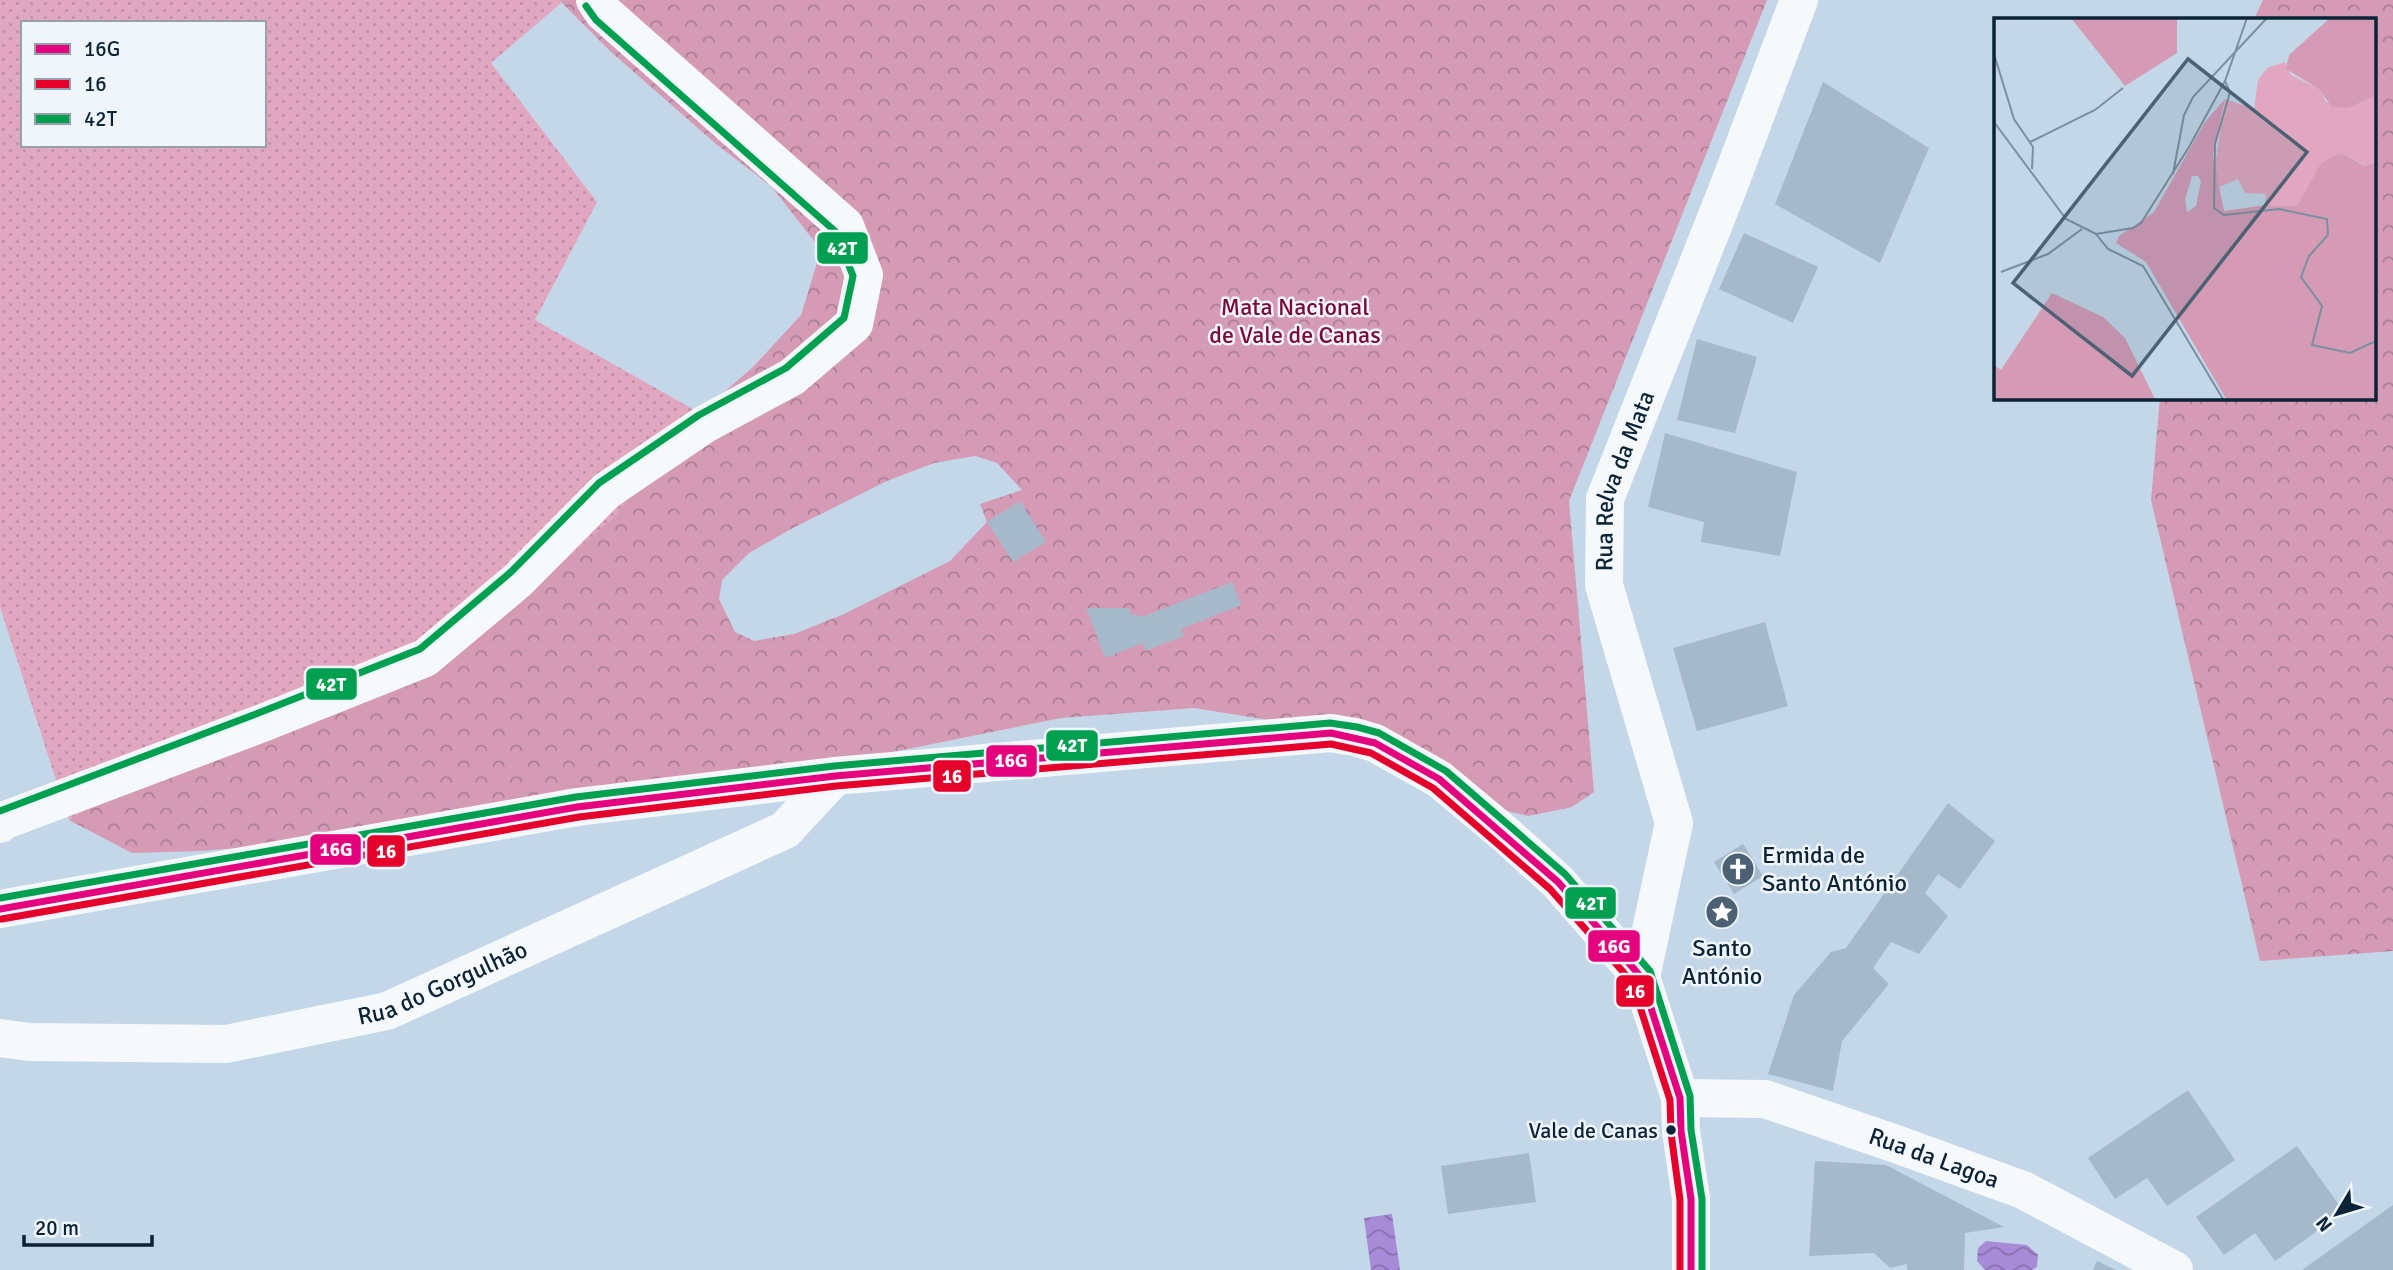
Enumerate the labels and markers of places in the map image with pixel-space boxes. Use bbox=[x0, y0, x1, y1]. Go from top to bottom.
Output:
place label: Ermida de Santo António bbox=[1762, 840, 1907, 898]
church icon: Ermida de Santo António bbox=[1719, 850, 1757, 888]
place icon: Santo António bbox=[1703, 893, 1741, 931]
place label: Santo António bbox=[1682, 933, 1762, 991]
place label: Vale de Canas bbox=[1528, 1117, 1658, 1144]
marker: Vale de Canas bbox=[1664, 1123, 1678, 1137]

